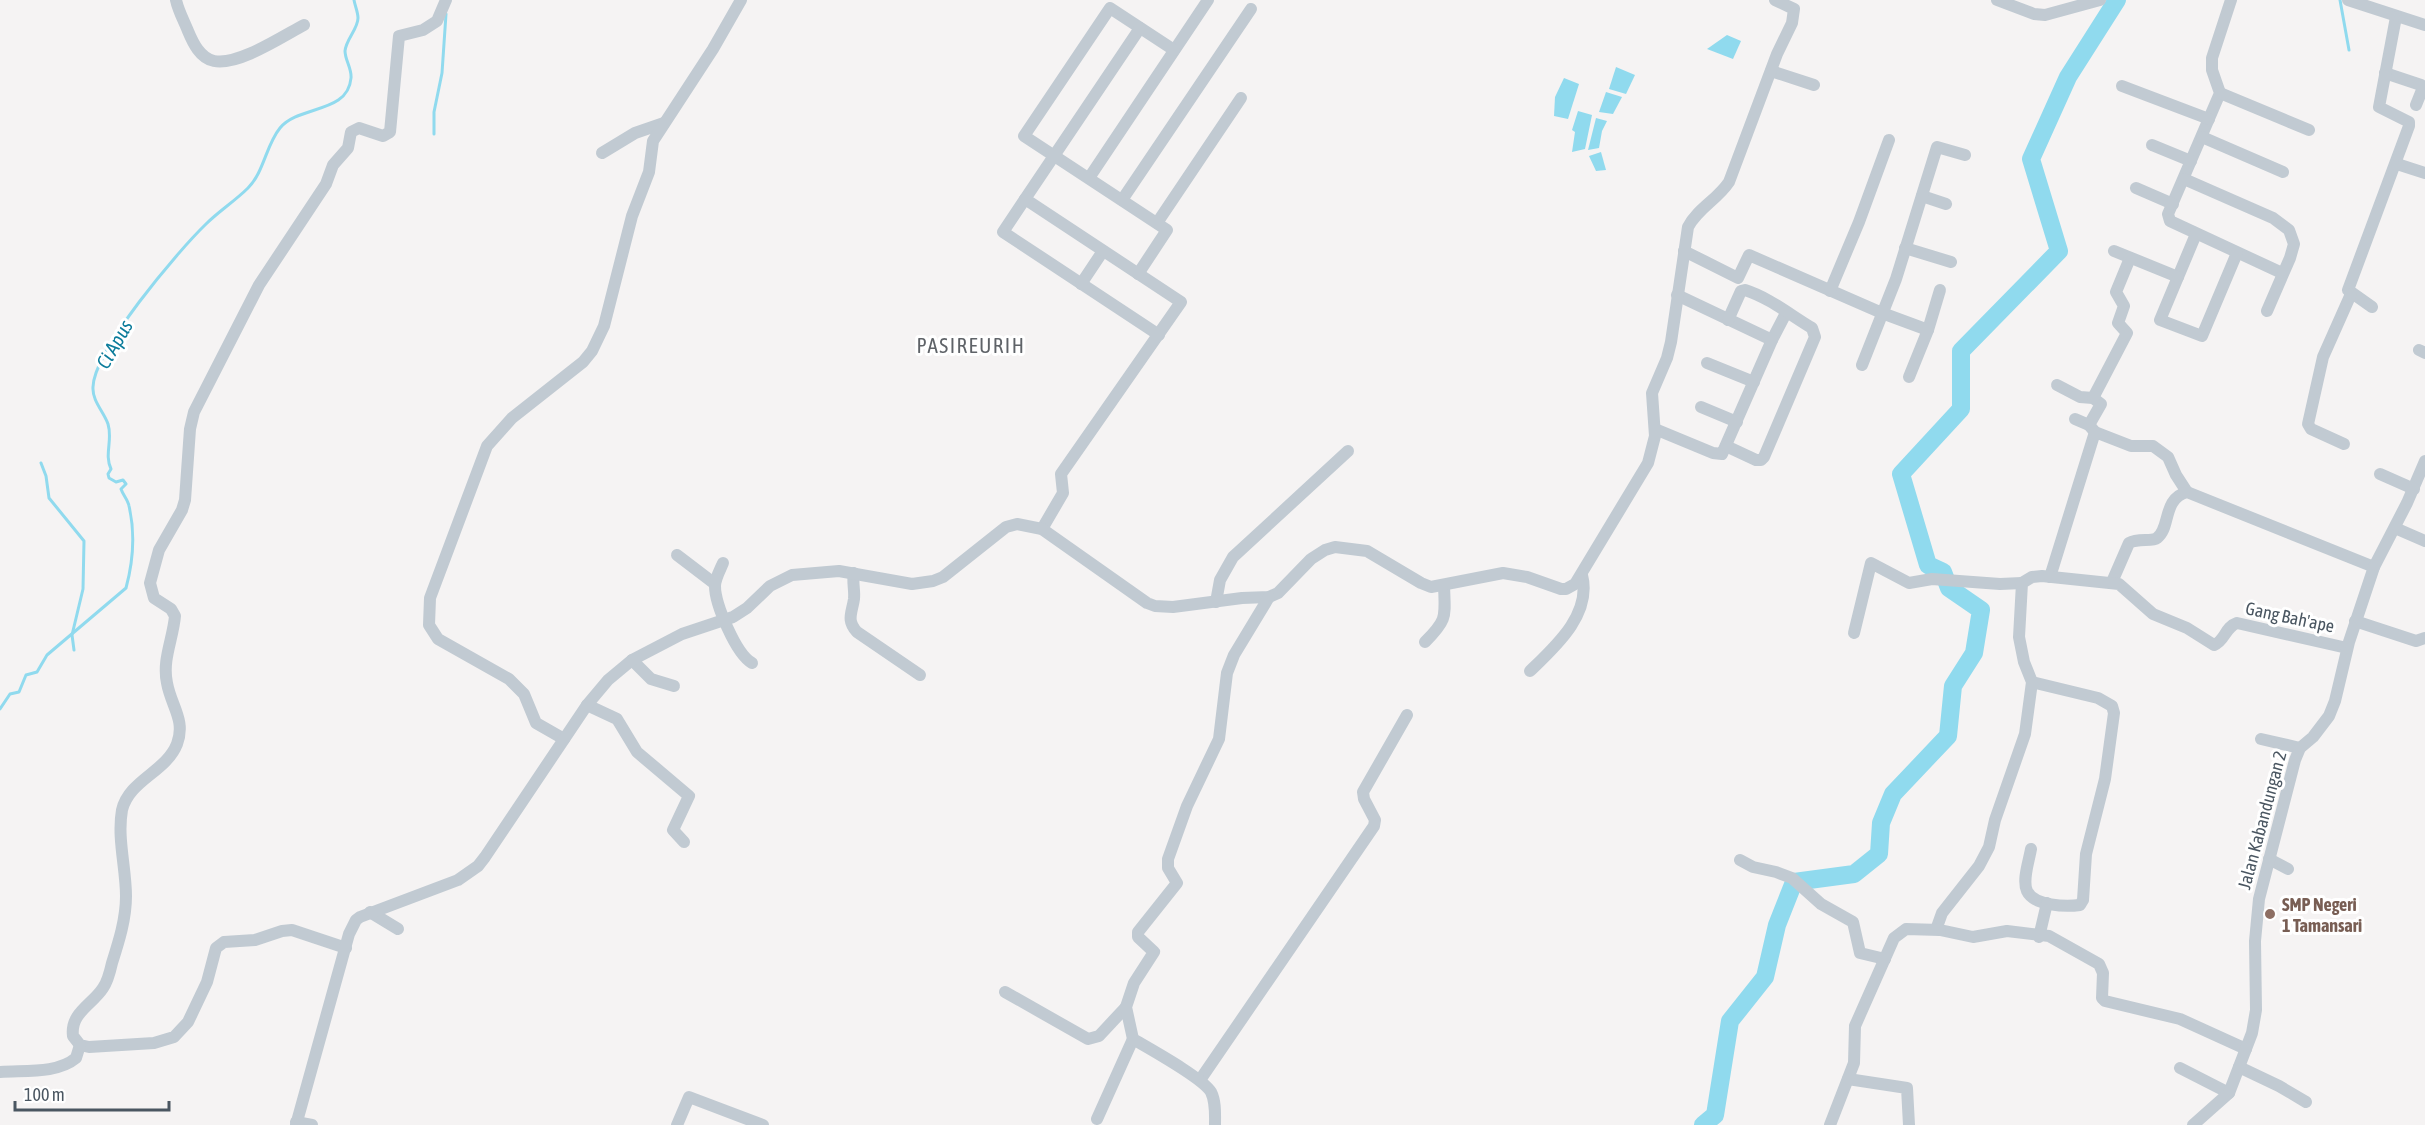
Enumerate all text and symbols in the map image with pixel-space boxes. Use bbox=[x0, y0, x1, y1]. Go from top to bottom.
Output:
water label: Ci Apus bbox=[91, 316, 137, 372]
district label: PASIREURIH bbox=[917, 333, 1025, 357]
street label: Gang Bah'ape bbox=[2244, 597, 2336, 637]
street label: Jalan Kabandungan 2 bbox=[2233, 749, 2291, 891]
place label: SMP Negeri 1 Tamansari bbox=[2282, 894, 2362, 936]
marker: SMP Negeri 1 Tamansari bbox=[2263, 907, 2277, 921]
scale bar bbox=[15, 1074, 170, 1112]
text: 100 m bbox=[24, 1084, 65, 1105]

